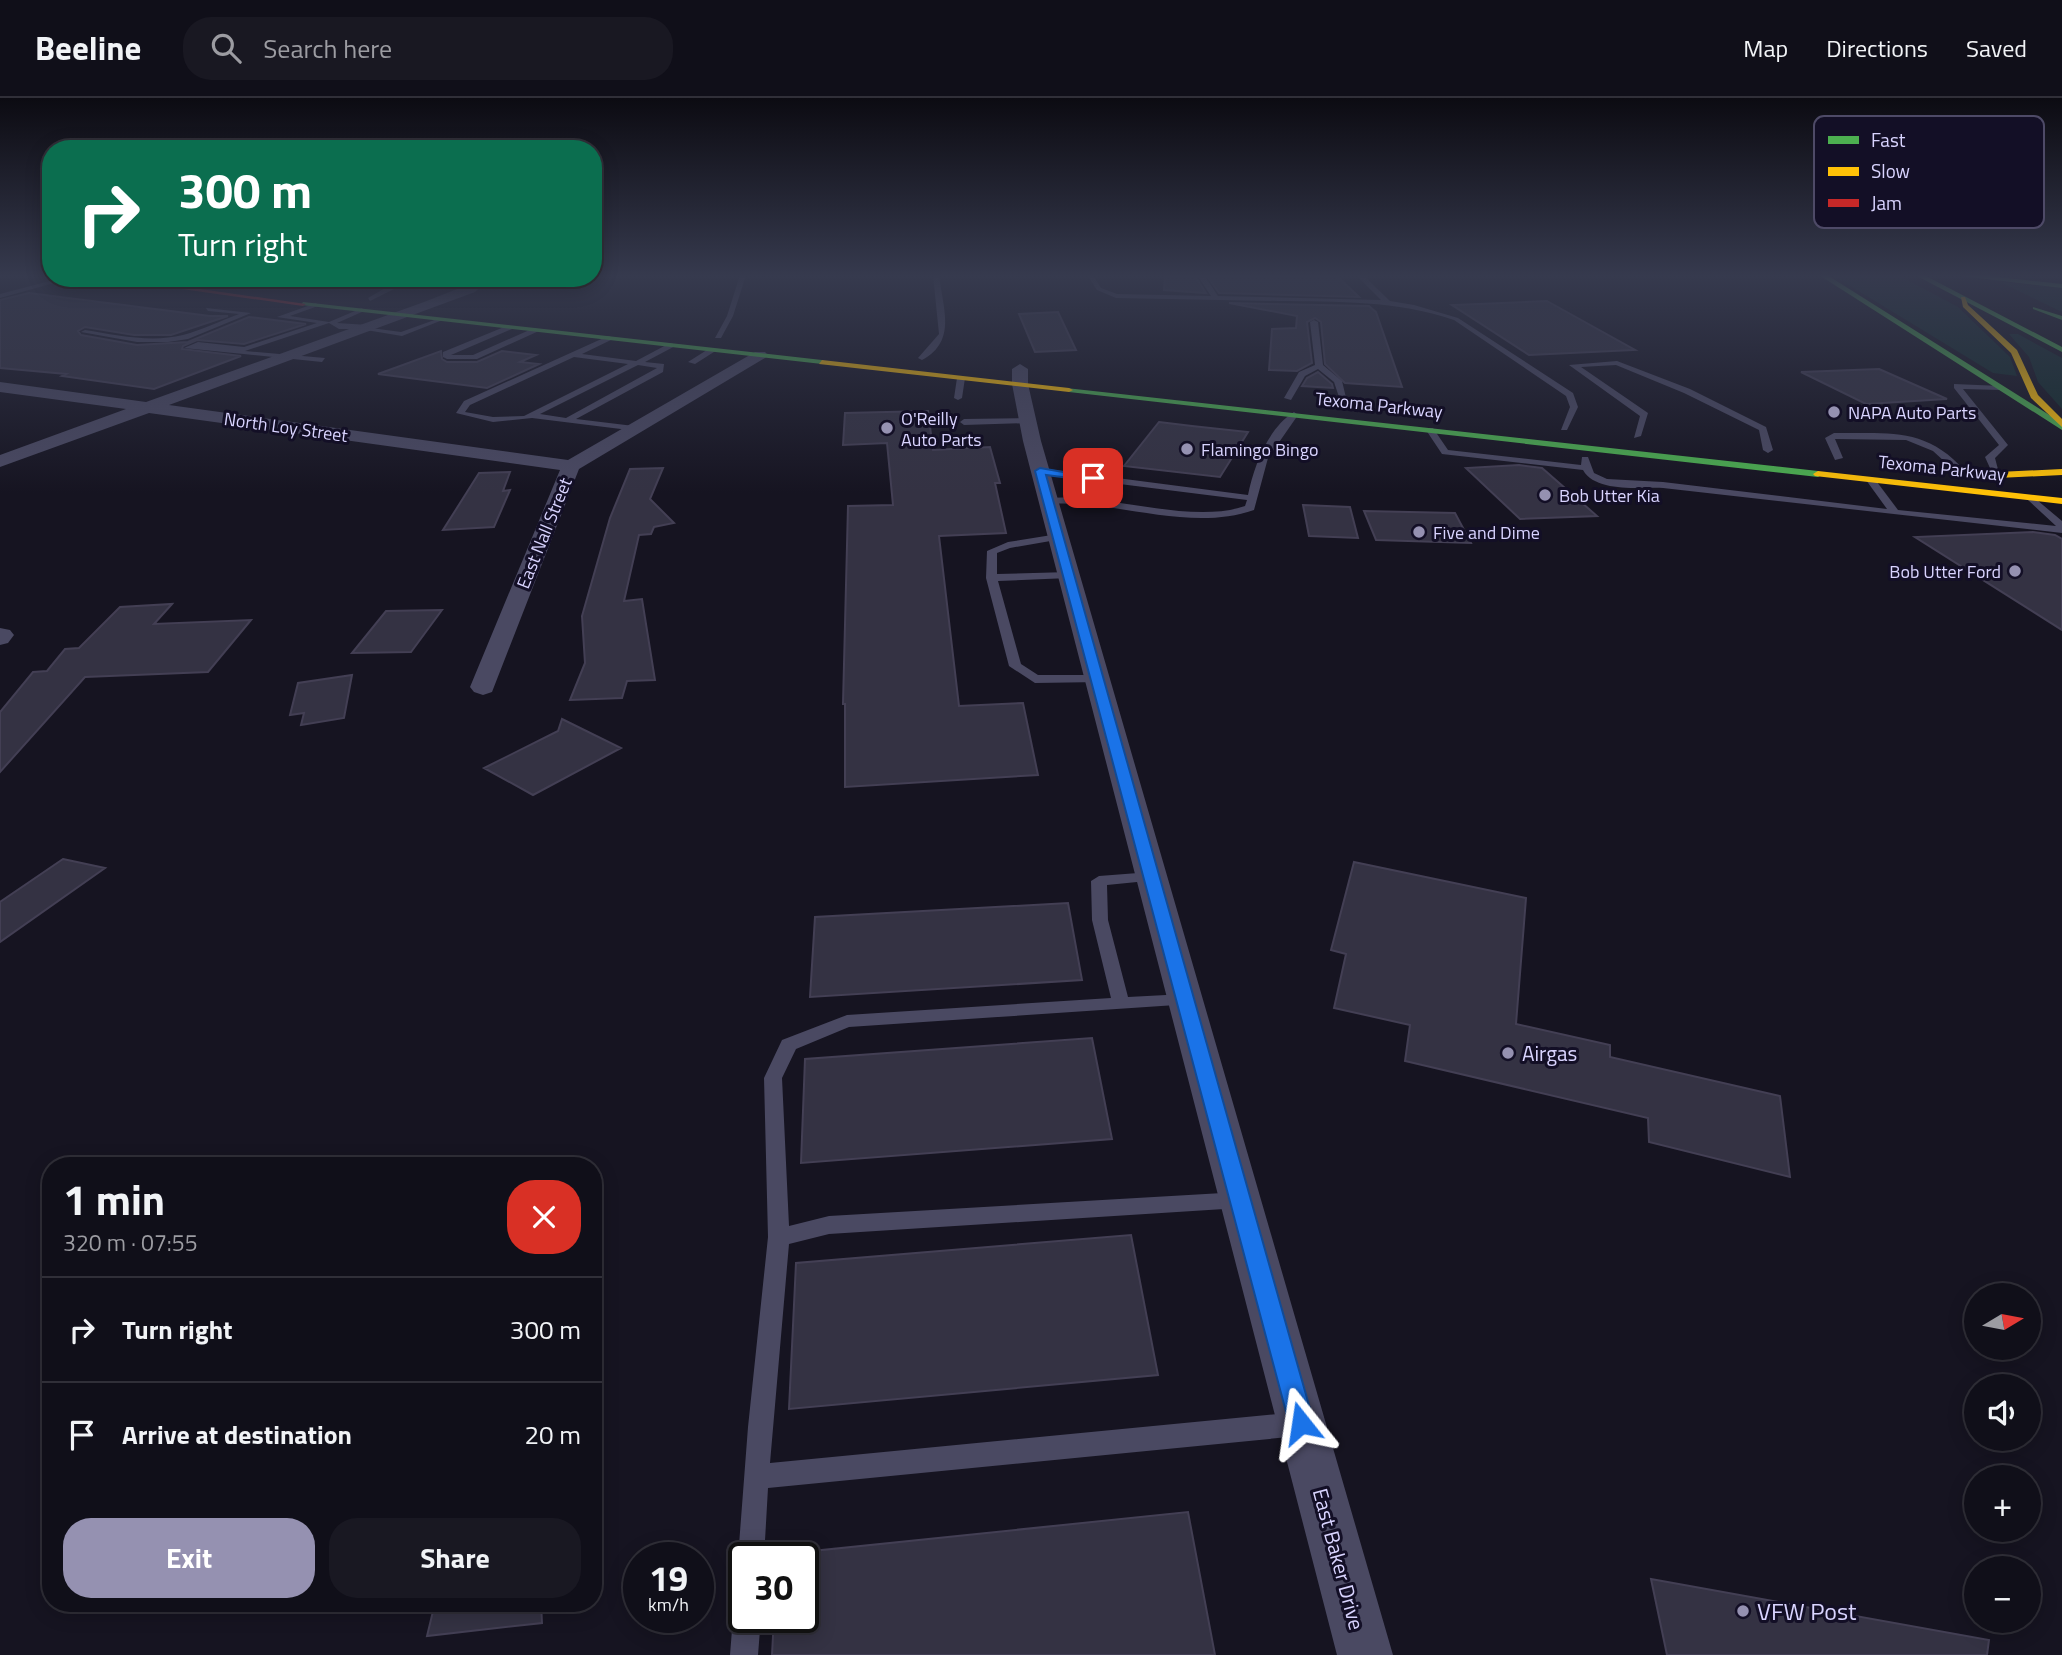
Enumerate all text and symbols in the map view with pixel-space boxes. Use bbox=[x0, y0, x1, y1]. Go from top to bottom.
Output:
search box bbox=[183, 17, 673, 80]
text: Beeline bbox=[35, 23, 141, 73]
icon: search bbox=[207, 29, 245, 67]
text: Search here bbox=[263, 29, 392, 68]
text: Map bbox=[1743, 30, 1788, 66]
text: Directions bbox=[1826, 30, 1928, 66]
text: Saved bbox=[1966, 30, 2027, 66]
legend bbox=[1814, 116, 2044, 228]
text: Fast bbox=[1871, 125, 1906, 154]
text: 300 m bbox=[178, 152, 312, 227]
text: Slow bbox=[1871, 156, 1910, 185]
icon: right bbox=[63, 168, 154, 259]
text: Jam bbox=[1871, 188, 1902, 217]
text: Turn right bbox=[178, 220, 307, 268]
street label: Texoma Parkway bbox=[1314, 385, 1444, 425]
place label: NAPA Auto Parts bbox=[1848, 399, 1976, 426]
marker: NAPA Auto Parts bbox=[1826, 404, 1842, 420]
street label: North Loy Street bbox=[222, 405, 350, 449]
place label: O'Reilly Auto Parts bbox=[901, 405, 982, 453]
marker: O'Reilly Auto Parts bbox=[879, 420, 895, 436]
place label: Flamingo Bingo bbox=[1201, 436, 1318, 463]
marker: Flamingo Bingo bbox=[1179, 441, 1195, 457]
pin bbox=[1063, 448, 1123, 508]
street label: Texoma Parkway bbox=[1877, 448, 2007, 488]
icon: arrive bbox=[1074, 459, 1112, 497]
street label: East Nall Street bbox=[509, 473, 579, 593]
place label: Bob Utter Kia bbox=[1559, 482, 1660, 509]
marker: Bob Utter Kia bbox=[1537, 487, 1553, 503]
place label: Five and Dime bbox=[1433, 519, 1540, 546]
marker: Five and Dime bbox=[1411, 524, 1427, 540]
place label: Bob Utter Ford bbox=[1889, 558, 2001, 585]
marker: Bob Utter Ford bbox=[2007, 563, 2023, 579]
place label: Airgas bbox=[1522, 1037, 1577, 1069]
marker: Airgas bbox=[1500, 1045, 1516, 1061]
text: 1 min bbox=[63, 1167, 165, 1231]
button: close bbox=[507, 1180, 581, 1254]
text: 320 m · 07:55 bbox=[63, 1225, 198, 1260]
north arrow bbox=[1964, 1283, 2040, 1360]
map controls bbox=[1964, 1283, 2041, 1633]
text: Turn right bbox=[122, 1310, 233, 1349]
text: 300 m bbox=[510, 1310, 581, 1349]
icon: right bbox=[63, 1311, 101, 1349]
button: sound bbox=[1964, 1374, 2041, 1451]
position arrow bbox=[1264, 1386, 1338, 1460]
text: Arrive at destination bbox=[122, 1415, 352, 1454]
text: 20 m bbox=[524, 1415, 581, 1454]
icon: arrive bbox=[63, 1416, 101, 1454]
button: + bbox=[1964, 1465, 2041, 1542]
street label: East Baker Drive bbox=[1305, 1485, 1373, 1633]
button: Exit bbox=[63, 1518, 315, 1598]
button: Share bbox=[329, 1518, 581, 1598]
speed limit sign: 30 bbox=[728, 1542, 819, 1633]
text: 19 bbox=[649, 1551, 688, 1605]
button: − bbox=[1964, 1556, 2041, 1633]
text: km/h bbox=[648, 1591, 689, 1618]
place label: VFW Post bbox=[1757, 1593, 1857, 1629]
marker: VFW Post bbox=[1735, 1603, 1751, 1619]

